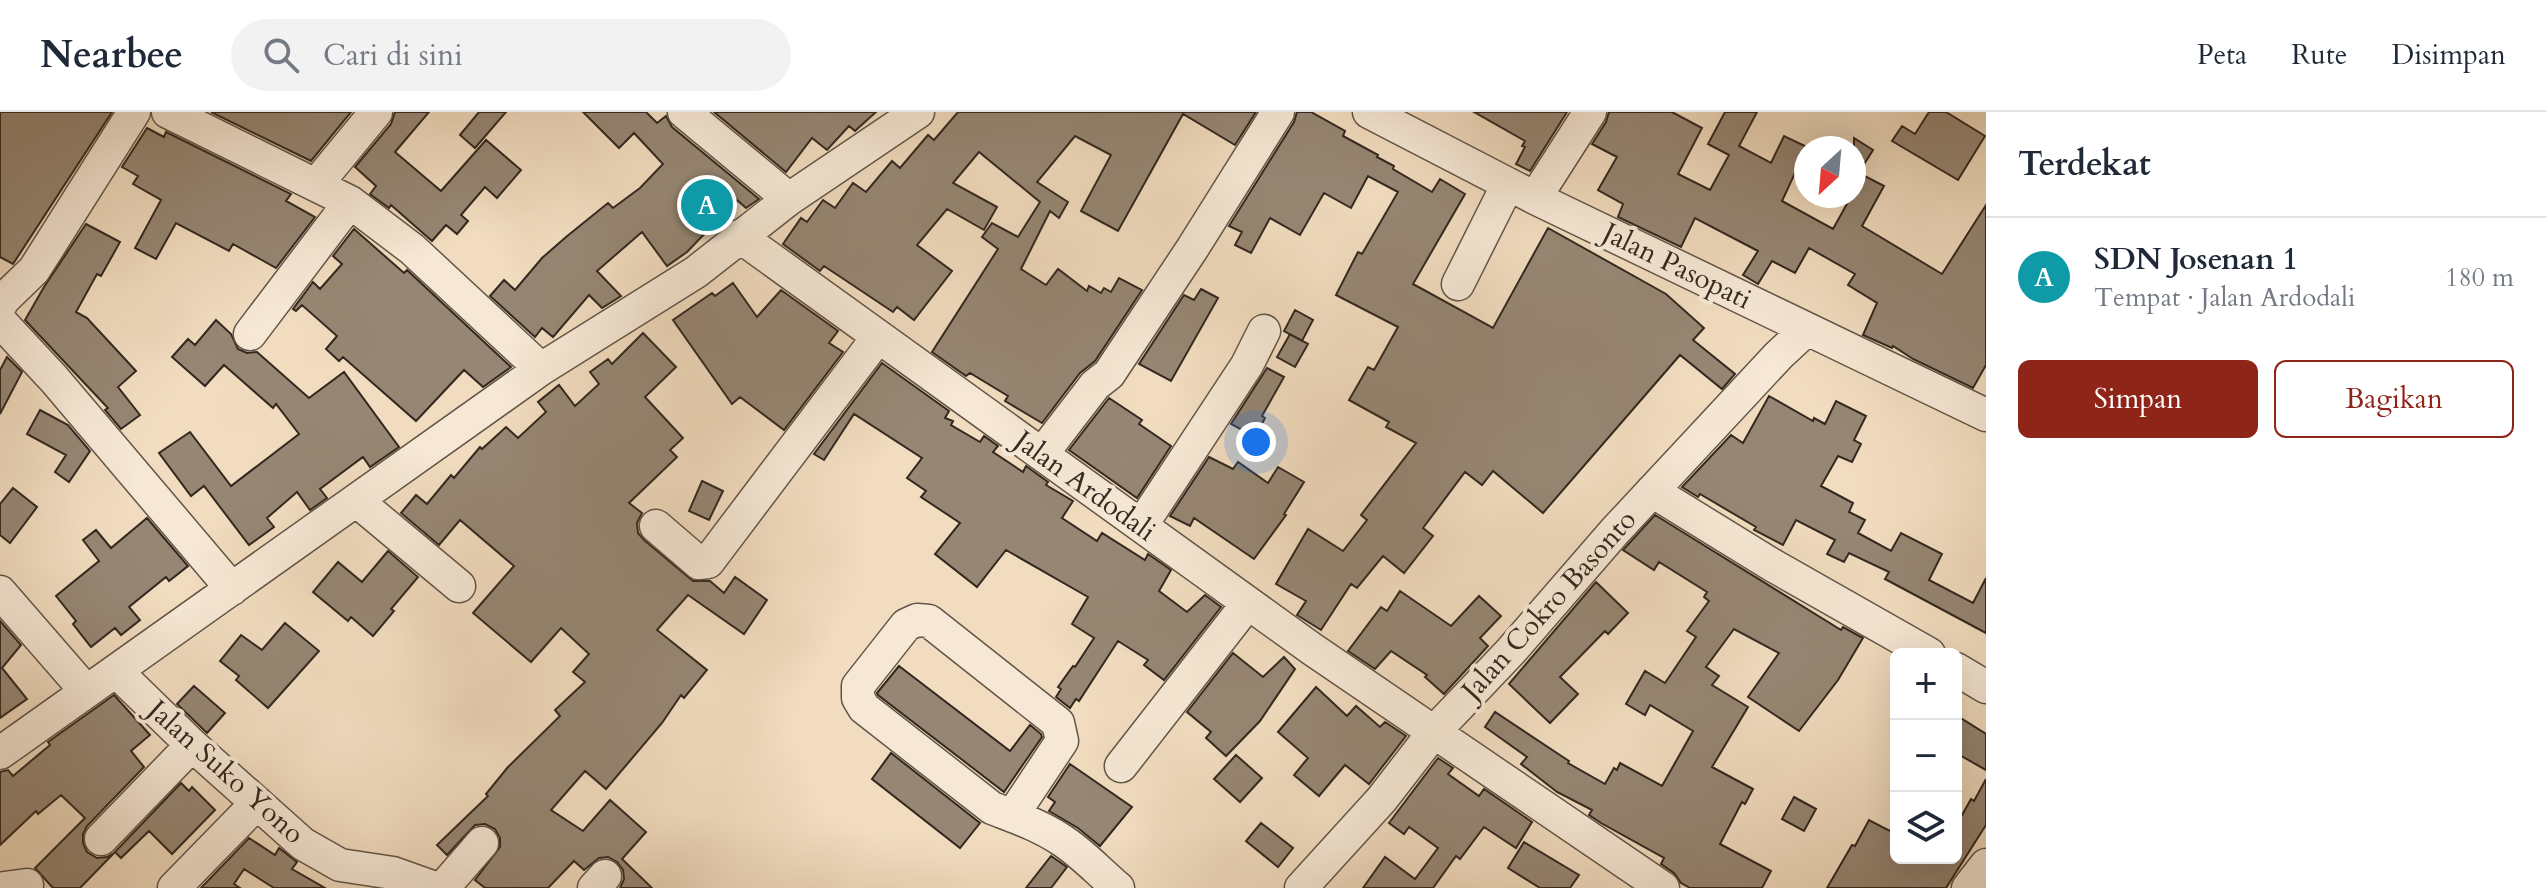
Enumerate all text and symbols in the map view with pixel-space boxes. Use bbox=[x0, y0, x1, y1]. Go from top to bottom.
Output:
search box bbox=[231, 19, 791, 91]
text: Nearbee bbox=[40, 29, 183, 81]
icon: search bbox=[259, 33, 303, 77]
text: Cari di sini bbox=[323, 35, 463, 76]
text: Peta bbox=[2197, 36, 2247, 74]
text: Rute bbox=[2291, 36, 2348, 74]
text: Disimpan bbox=[2392, 36, 2506, 74]
north arrow bbox=[1794, 136, 1866, 208]
text: Terdekat bbox=[2018, 141, 2151, 187]
pin: A bbox=[681, 175, 733, 235]
street label: Jalan Pasopati bbox=[1593, 212, 1758, 318]
text: SDN Josenan 1 bbox=[2094, 239, 2298, 280]
text: A bbox=[2034, 260, 2054, 295]
text: 180 m bbox=[2445, 260, 2514, 295]
text: Tempat · Jalan Ardodali bbox=[2094, 280, 2355, 315]
button: Simpan bbox=[2018, 360, 2258, 438]
button: Bagikan bbox=[2274, 360, 2514, 438]
street label: Jalan Ardodali bbox=[1003, 419, 1164, 550]
your location bbox=[1236, 422, 1276, 462]
street label: Jalan Cokro Basonto bbox=[1451, 502, 1645, 711]
map controls bbox=[1890, 648, 1962, 864]
button: + bbox=[1890, 648, 1962, 720]
street label: Jalan Suko Yono bbox=[137, 689, 312, 852]
button: − bbox=[1890, 720, 1962, 792]
button: layers bbox=[1890, 792, 1962, 864]

